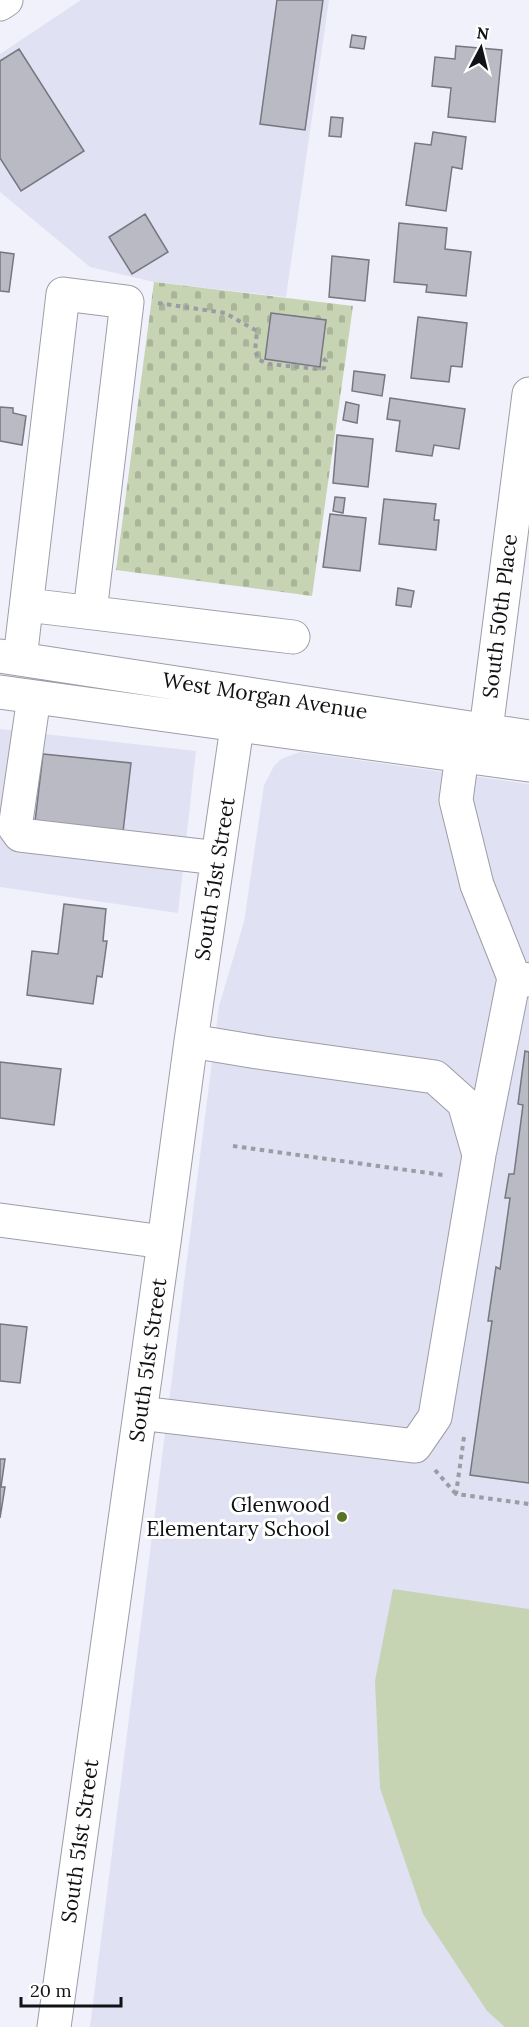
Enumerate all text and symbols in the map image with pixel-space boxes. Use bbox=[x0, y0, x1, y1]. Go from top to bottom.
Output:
north arrow bbox=[451, 18, 511, 78]
text: N bbox=[475, 22, 490, 44]
street label: South 50th Place bbox=[476, 532, 523, 700]
street label: West Morgan Avenue bbox=[161, 666, 370, 725]
street label: South 51st Street bbox=[188, 794, 241, 963]
street label: South 51st Street bbox=[123, 1276, 172, 1443]
place label: Glenwood Elementary School bbox=[146, 1491, 330, 1542]
marker: Glenwood Elementary School bbox=[335, 1510, 349, 1524]
street label: South 51st Street bbox=[55, 1757, 104, 1924]
scale bar bbox=[21, 1970, 122, 2008]
text: 20 m bbox=[30, 1979, 72, 2002]

